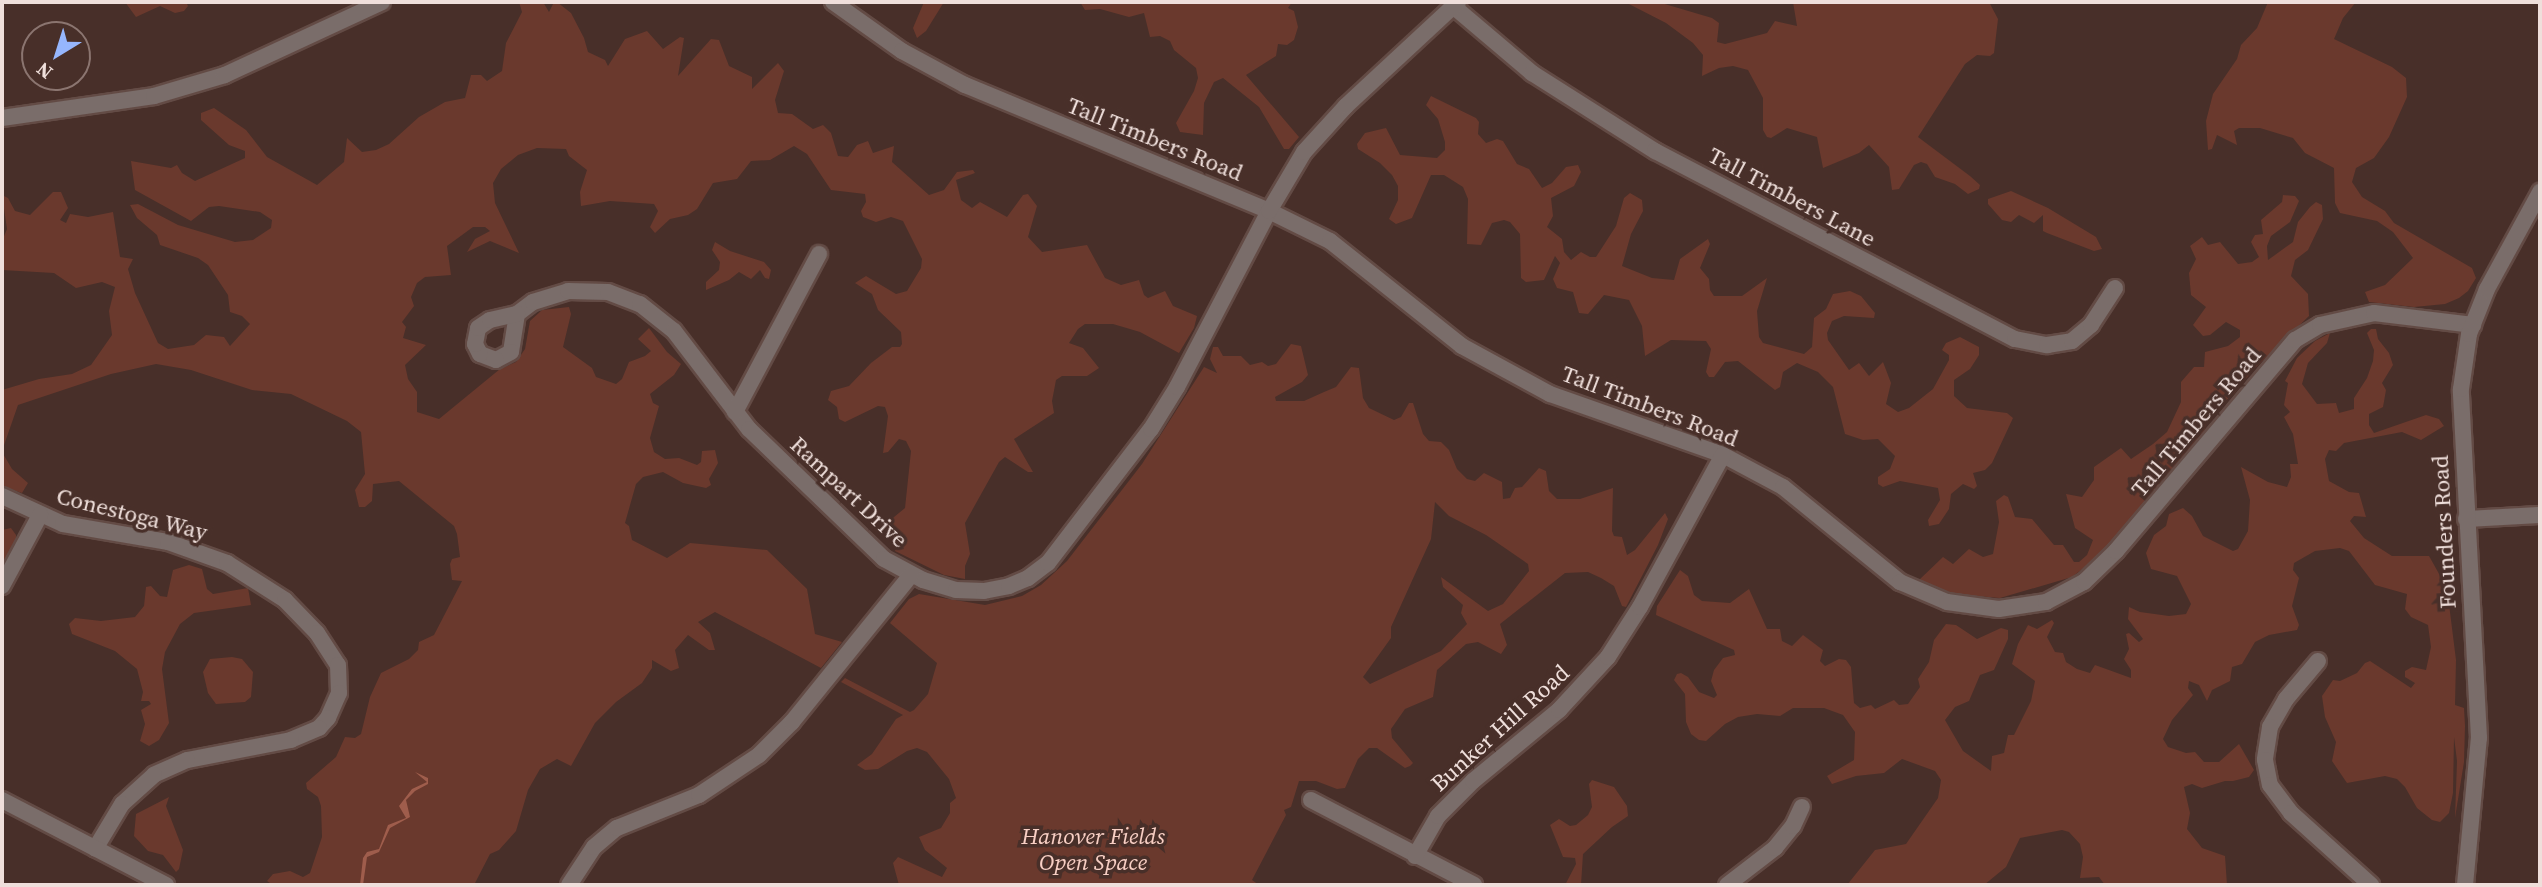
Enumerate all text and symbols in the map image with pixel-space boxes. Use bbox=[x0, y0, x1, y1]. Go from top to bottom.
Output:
north arrow bbox=[21, 21, 91, 91]
text: N bbox=[31, 56, 58, 85]
street label: Tall Timbers Road bbox=[1063, 91, 1247, 187]
street label: Tall Timbers Lane bbox=[1703, 141, 1881, 253]
street label: Tall Timbers Road bbox=[2125, 341, 2267, 503]
street label: Tall Timbers Road bbox=[1558, 360, 1742, 452]
street label: Rampart Drive bbox=[785, 431, 913, 553]
street label: Founders Road bbox=[2426, 454, 2462, 610]
street label: Conestoga Way bbox=[53, 482, 211, 546]
street label: Bunker Hill Road bbox=[1425, 659, 1575, 797]
park label: Hanover Fields Open Space bbox=[1021, 822, 1165, 876]

